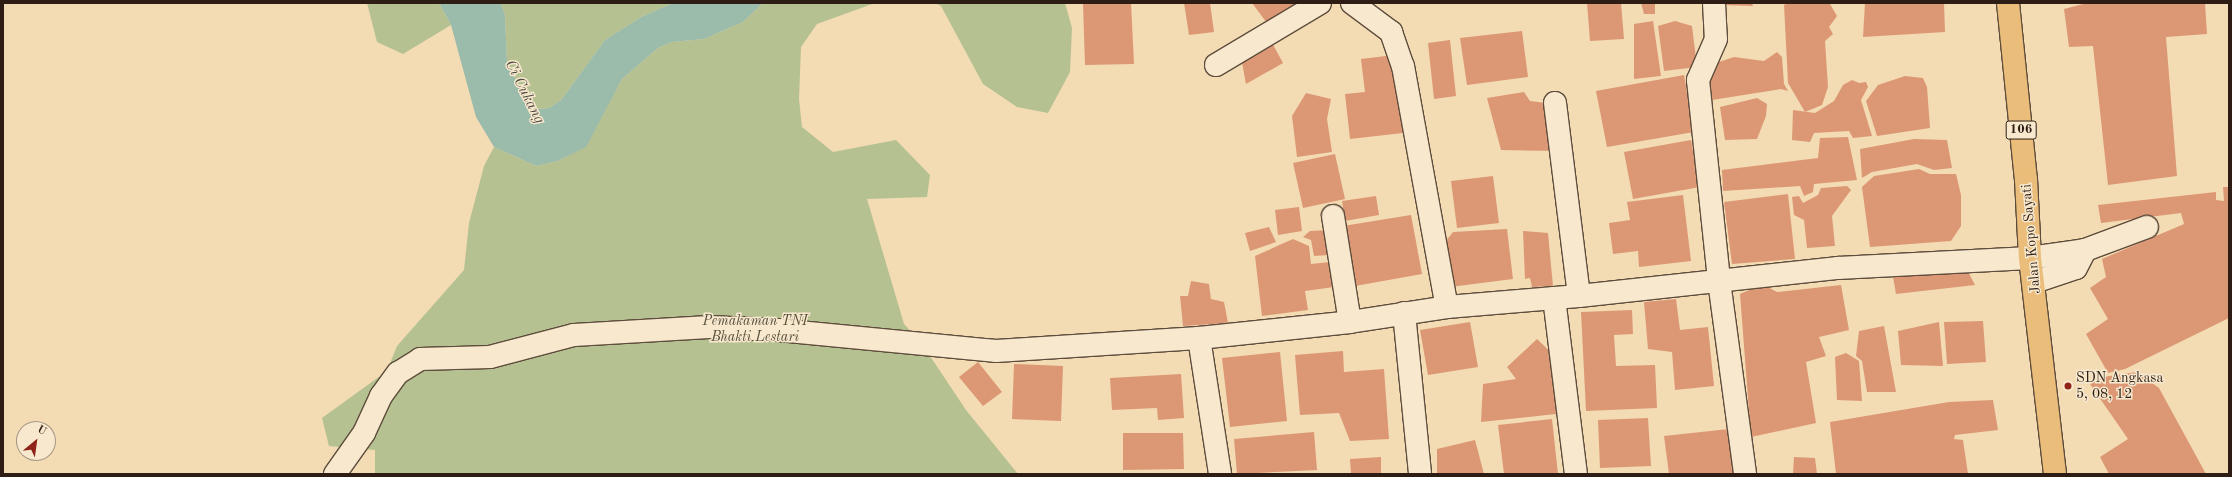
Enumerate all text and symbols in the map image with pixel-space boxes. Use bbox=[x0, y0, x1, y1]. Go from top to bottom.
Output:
water label: Ci Cukang bbox=[500, 57, 548, 127]
road number: 106 bbox=[2005, 119, 2037, 141]
street label: Jalan Kopo Sayati bbox=[2018, 183, 2044, 295]
park label: Pemakaman TNI Bhakti Lestari bbox=[702, 313, 808, 346]
place label: SDN Angkasa 5, 08, 12 bbox=[2076, 370, 2163, 402]
marker: SDN Angkasa 5, 08, 12 bbox=[2063, 381, 2073, 391]
north arrow bbox=[16, 421, 56, 461]
text: U bbox=[35, 424, 48, 438]

